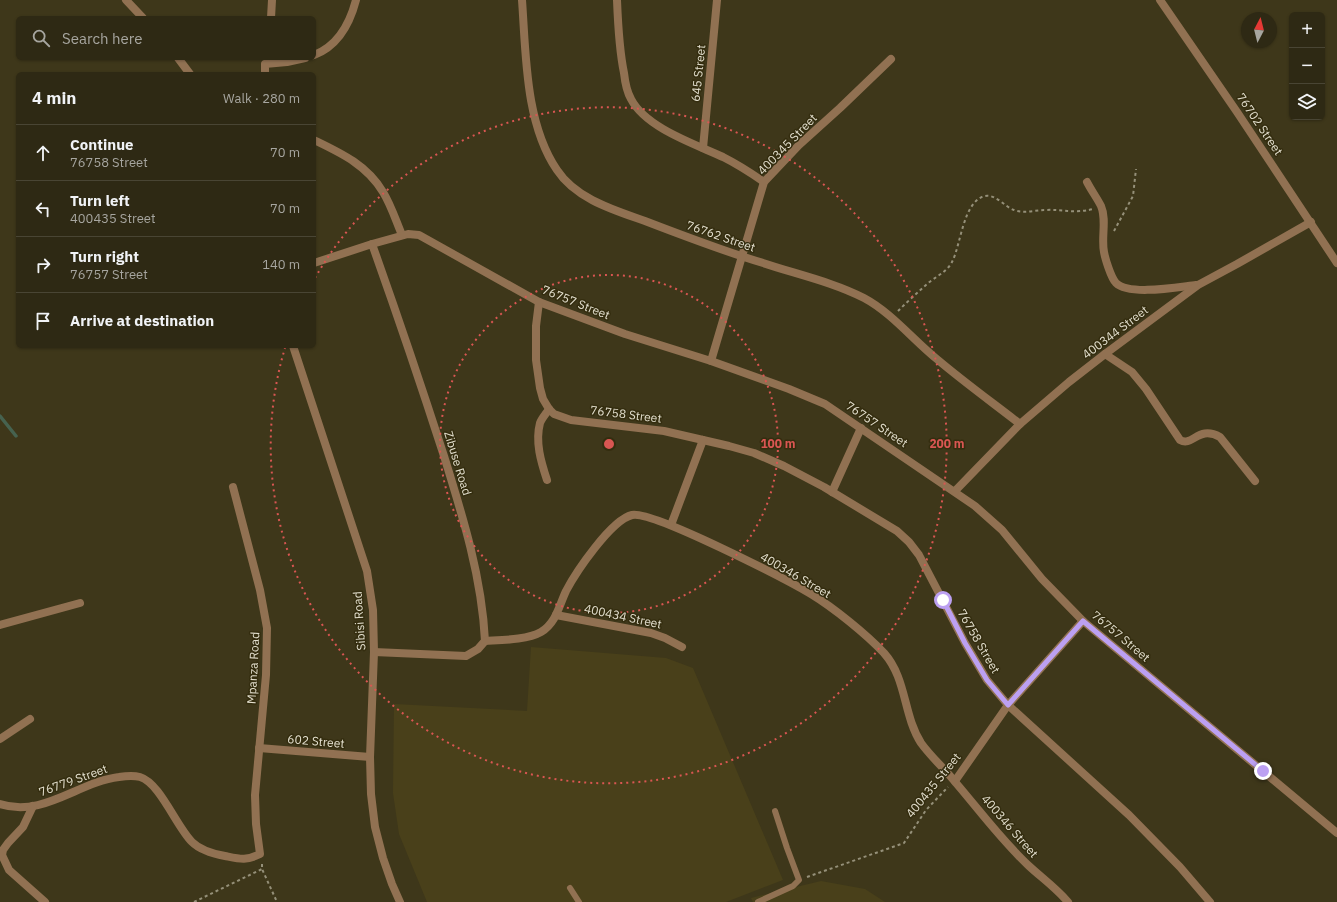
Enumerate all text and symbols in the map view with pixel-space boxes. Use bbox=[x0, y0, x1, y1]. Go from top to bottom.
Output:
north arrow bbox=[1241, 12, 1277, 48]
map controls bbox=[1289, 12, 1325, 120]
button: + bbox=[1289, 12, 1325, 48]
search box bbox=[16, 16, 316, 60]
icon: search bbox=[30, 27, 52, 49]
text: Search here bbox=[62, 29, 142, 48]
street label: 645 Street bbox=[688, 44, 708, 102]
button: − bbox=[1289, 48, 1325, 84]
button: layers bbox=[1289, 84, 1325, 120]
text: 4 min bbox=[32, 87, 76, 109]
text: Walk · 280 m bbox=[223, 90, 300, 107]
street label: 76702 Street bbox=[1234, 90, 1286, 158]
street label: 400345 Street bbox=[754, 110, 820, 178]
text: Continue bbox=[70, 135, 134, 154]
icon: ahead bbox=[32, 142, 54, 164]
text: 70 m bbox=[270, 144, 300, 161]
text: 76758 Street bbox=[70, 154, 148, 171]
text: Turn left bbox=[70, 191, 130, 210]
icon: left bbox=[32, 198, 54, 220]
text: 70 m bbox=[270, 200, 300, 217]
text: 400435 Street bbox=[70, 210, 156, 227]
street label: 76762 Street bbox=[685, 217, 757, 255]
text: Turn right bbox=[70, 247, 139, 266]
icon: right bbox=[32, 254, 54, 276]
text: 140 m bbox=[262, 256, 300, 273]
text: 76757 Street bbox=[70, 266, 148, 283]
street label: 76757 Street bbox=[540, 282, 612, 322]
street label: 400344 Street bbox=[1079, 302, 1151, 362]
icon: arrive bbox=[32, 310, 54, 332]
text: Arrive at destination bbox=[70, 311, 214, 330]
street label: 76757 Street bbox=[843, 398, 911, 450]
street label: 76758 Street bbox=[589, 402, 663, 426]
street label: Zibuse Road bbox=[441, 429, 475, 497]
text: 100 m bbox=[760, 436, 796, 451]
text: 200 m bbox=[929, 436, 965, 451]
centre of rings bbox=[602, 437, 616, 451]
street label: 400346 Street bbox=[758, 549, 834, 601]
street label: Sibisi Road bbox=[349, 591, 369, 651]
route start bbox=[934, 591, 952, 609]
street label: 400434 Street bbox=[583, 600, 663, 632]
street label: 76758 Street bbox=[955, 606, 1003, 676]
street label: 76757 Street bbox=[1089, 607, 1153, 665]
street label: Mpanza Road bbox=[244, 631, 262, 705]
street label: 602 Street bbox=[287, 731, 345, 751]
street label: 400435 Street bbox=[902, 750, 964, 820]
street label: 76779 Street bbox=[37, 761, 109, 799]
route end bbox=[1254, 762, 1272, 780]
street label: 400346 Street bbox=[978, 791, 1042, 861]

